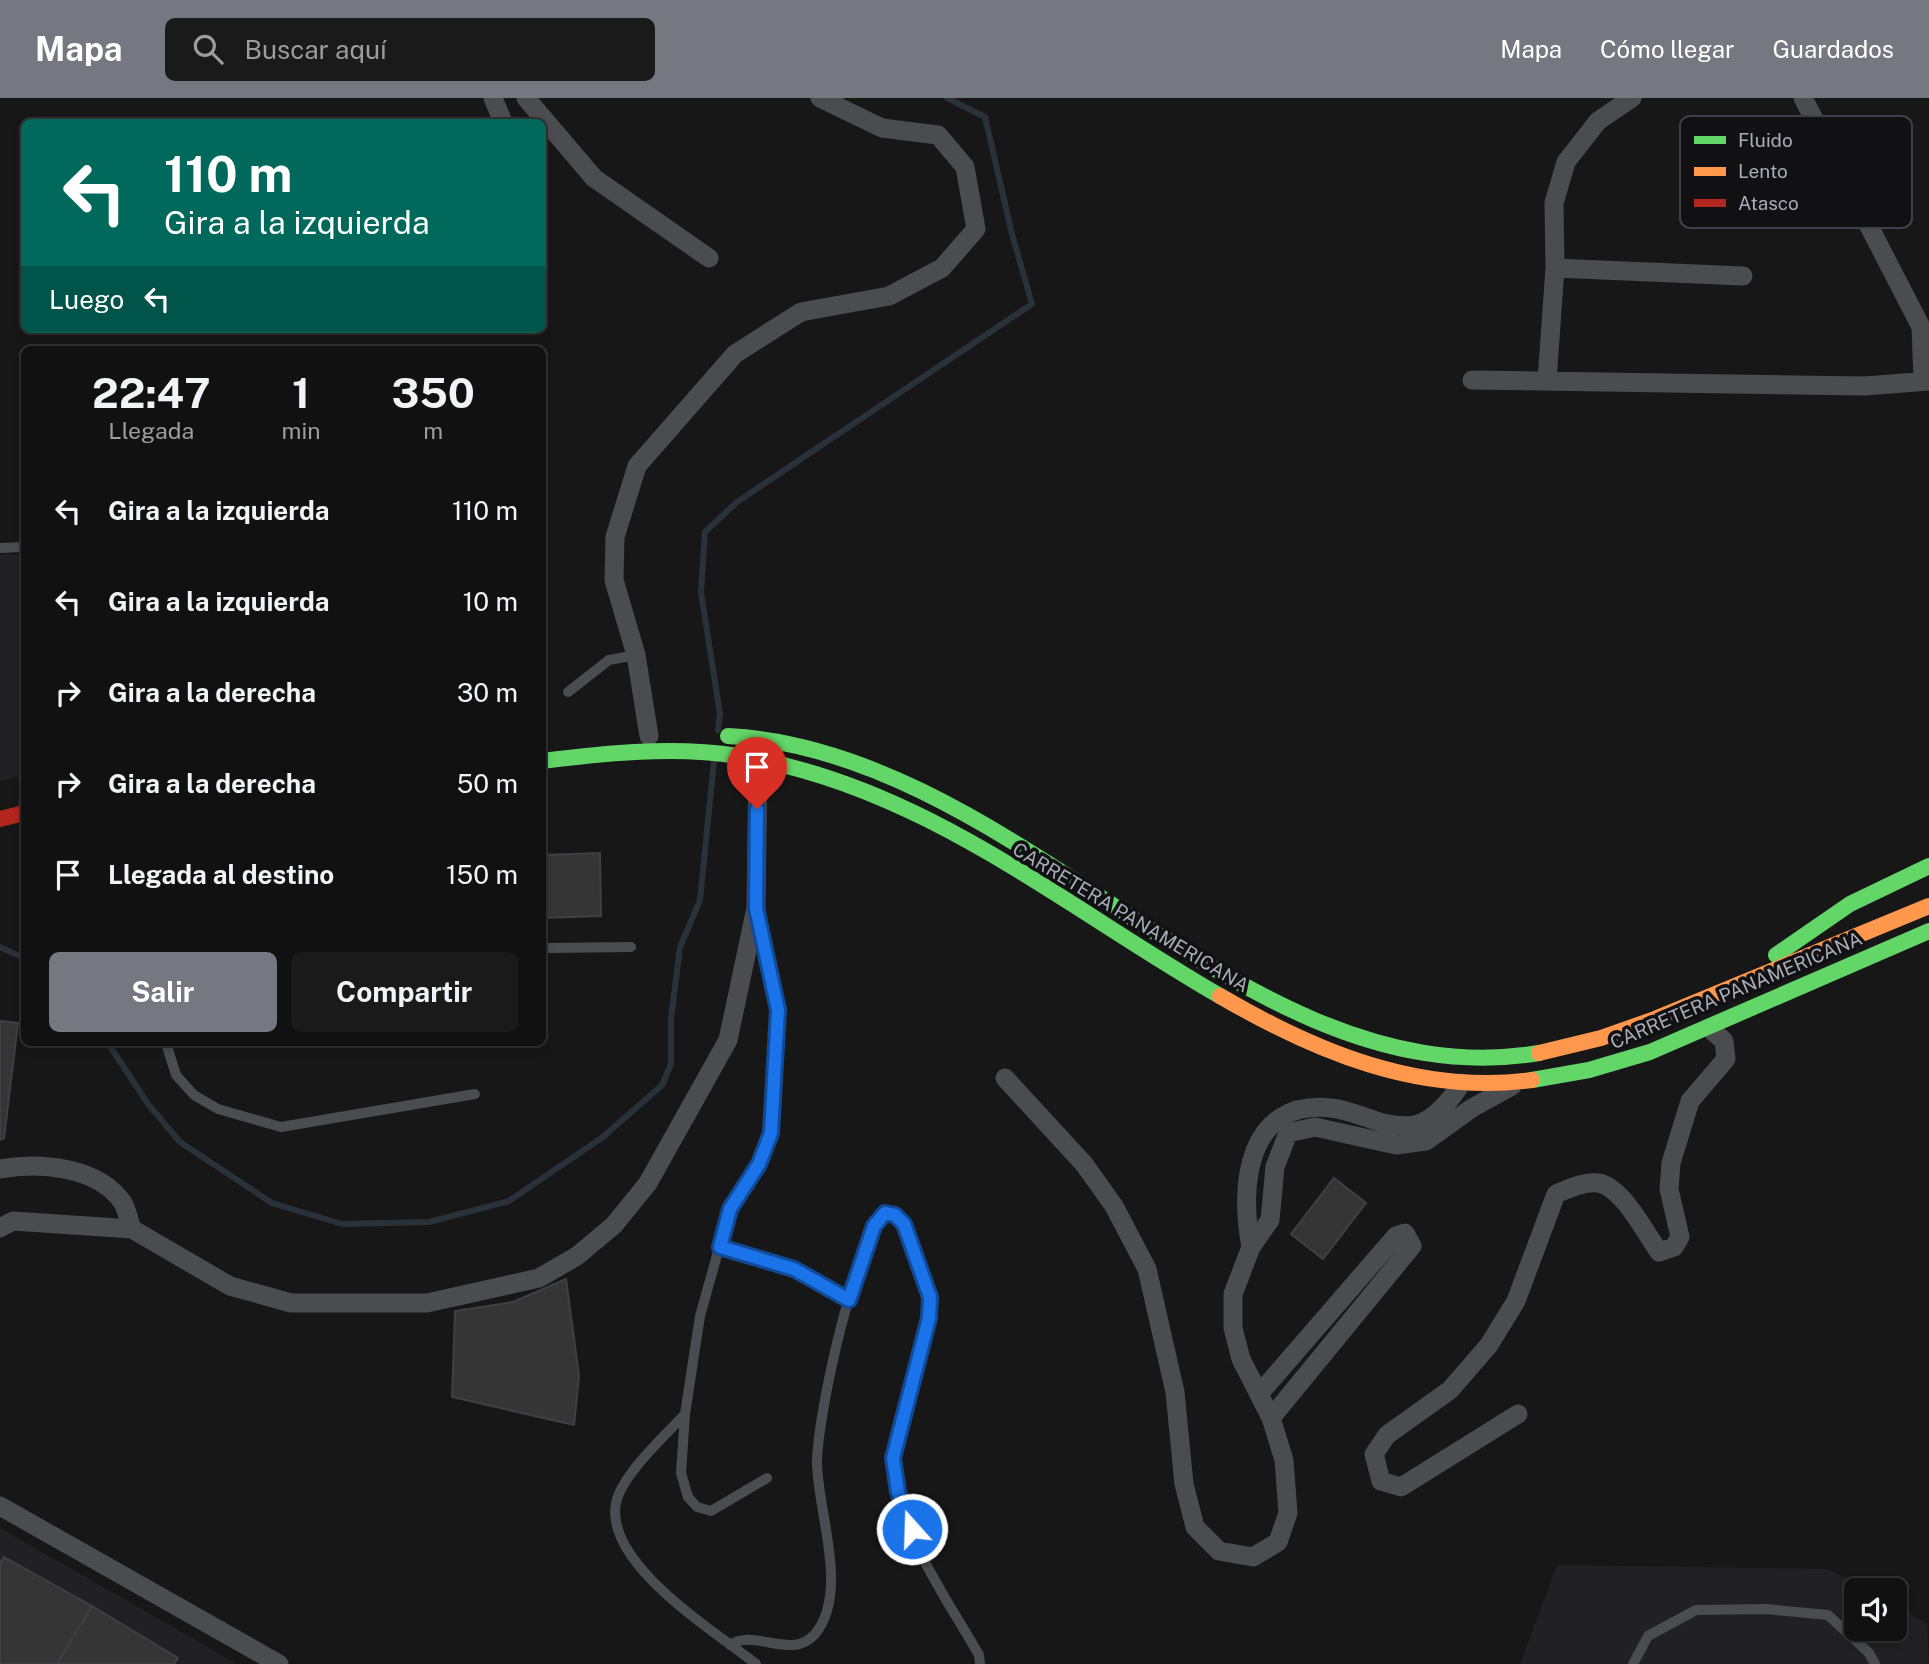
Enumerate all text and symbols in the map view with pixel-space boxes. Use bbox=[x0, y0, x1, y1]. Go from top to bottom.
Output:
search box bbox=[165, 18, 655, 81]
text: Mapa bbox=[35, 30, 123, 68]
icon: search bbox=[189, 30, 227, 68]
text: Buscar aquí bbox=[245, 34, 386, 65]
text: Mapa bbox=[1500, 35, 1562, 63]
text: Cómo llegar bbox=[1600, 35, 1734, 63]
text: Guardados bbox=[1772, 35, 1894, 63]
legend bbox=[1680, 116, 1912, 228]
text: Fluido bbox=[1738, 129, 1793, 151]
text: 110 m bbox=[164, 145, 292, 203]
icon: left bbox=[49, 147, 140, 238]
text: Lento bbox=[1738, 160, 1788, 182]
text: Atasco bbox=[1738, 192, 1799, 214]
text: Gira a la izquierda bbox=[164, 204, 430, 241]
icon: left bbox=[138, 280, 176, 318]
text: Luego bbox=[49, 284, 124, 315]
text: 22:47 bbox=[92, 368, 210, 417]
text: 1 bbox=[292, 368, 310, 417]
text: 350 bbox=[392, 368, 475, 417]
text: Llegada bbox=[108, 417, 194, 444]
text: min bbox=[282, 417, 321, 444]
text: m bbox=[423, 417, 443, 444]
icon: left bbox=[49, 492, 87, 530]
text: Gira a la izquierda bbox=[108, 495, 330, 526]
text: 110 m bbox=[452, 495, 518, 526]
icon: left bbox=[49, 583, 87, 621]
text: Gira a la izquierda bbox=[108, 586, 330, 617]
text: 10 m bbox=[463, 586, 518, 617]
icon: right bbox=[49, 674, 87, 712]
text: Gira a la derecha bbox=[108, 677, 316, 708]
text: 30 m bbox=[457, 677, 518, 708]
pin bbox=[727, 737, 787, 809]
icon: arrive bbox=[738, 748, 776, 786]
icon: right bbox=[49, 765, 87, 803]
text: Gira a la derecha bbox=[108, 768, 316, 799]
text: 50 m bbox=[457, 768, 518, 799]
street label: CARRETERA PANAMERICANA bbox=[1009, 838, 1253, 996]
icon: arrive bbox=[49, 856, 87, 894]
text: Llegada al destino bbox=[108, 859, 334, 890]
text: 150 m bbox=[446, 859, 518, 890]
street label: CARRETERA PANAMERICANA bbox=[1607, 927, 1865, 1053]
button: Salir bbox=[49, 952, 277, 1032]
button: Compartir bbox=[291, 952, 518, 1032]
position arrow bbox=[875, 1492, 949, 1566]
map controls bbox=[1844, 1578, 1907, 1641]
button: sound bbox=[1844, 1578, 1907, 1641]

